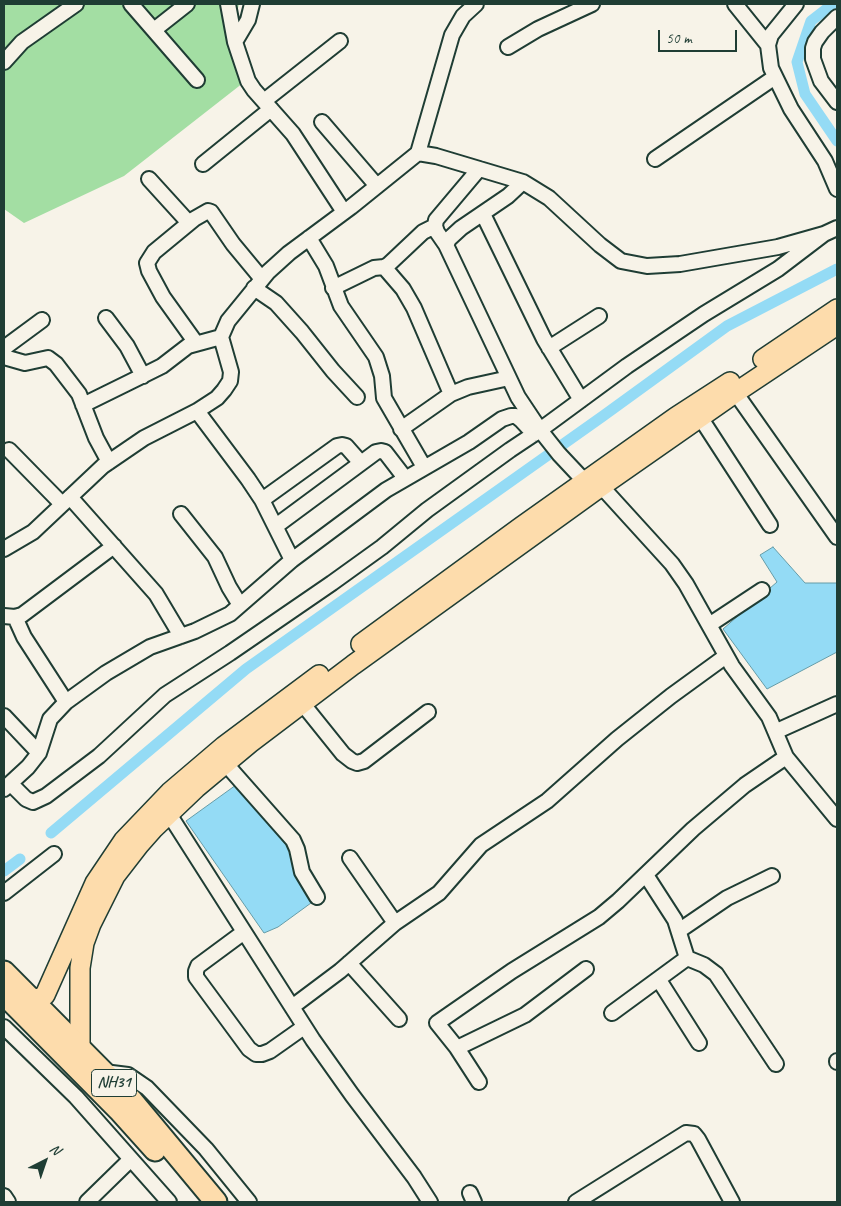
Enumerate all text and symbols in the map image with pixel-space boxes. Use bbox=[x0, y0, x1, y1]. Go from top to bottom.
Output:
scale bar bbox=[661, 20, 740, 52]
text: 50 m bbox=[666, 29, 692, 48]
road number: NH31 bbox=[92, 1070, 136, 1096]
north arrow bbox=[20, 1136, 70, 1186]
text: N bbox=[46, 1140, 64, 1159]

